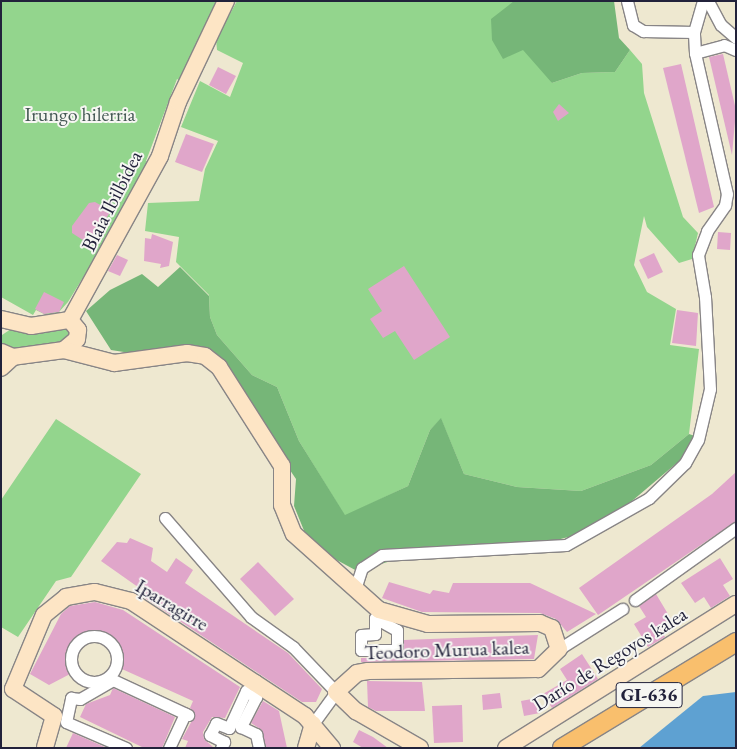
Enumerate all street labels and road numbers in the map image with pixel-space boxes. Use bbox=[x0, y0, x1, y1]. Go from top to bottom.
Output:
street label: Blaia Ibilbidea bbox=[76, 147, 148, 255]
street label: Iparragirre bbox=[131, 574, 213, 636]
street label: Darío de Regoyos kalea bbox=[529, 602, 691, 716]
street label: Teodoro Murua kalea bbox=[364, 635, 530, 665]
road number: GI-636 bbox=[615, 678, 683, 712]

